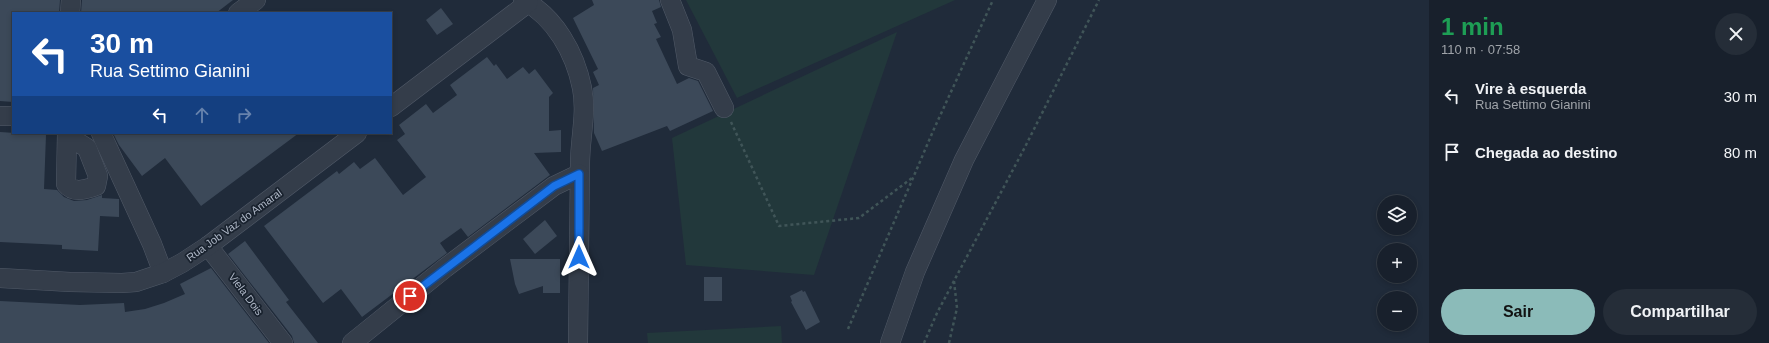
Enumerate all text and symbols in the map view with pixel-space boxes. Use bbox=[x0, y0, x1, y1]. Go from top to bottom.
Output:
text: 1 min bbox=[1441, 13, 1504, 40]
button: close bbox=[1715, 13, 1757, 55]
icon: left bbox=[24, 28, 76, 80]
text: 30 m bbox=[90, 28, 154, 59]
text: 110 m · 07:58 bbox=[1441, 42, 1520, 57]
text: Rua Settimo Gianini bbox=[90, 61, 250, 81]
text: Vire à esquerda bbox=[1475, 80, 1586, 97]
icon: left bbox=[1441, 85, 1463, 107]
text: 30 m bbox=[1724, 88, 1757, 105]
text: Rua Settimo Gianini bbox=[1475, 97, 1591, 112]
icon: left bbox=[149, 104, 171, 126]
icon: ahead bbox=[191, 104, 213, 126]
icon: right bbox=[233, 104, 255, 126]
icon: arrive bbox=[1441, 141, 1463, 163]
text: Chegada ao destino bbox=[1475, 144, 1618, 161]
text: 80 m bbox=[1724, 144, 1757, 161]
street label: Rua Job Vaz do Amaral bbox=[184, 186, 284, 264]
map controls bbox=[1377, 195, 1417, 331]
button: layers bbox=[1377, 195, 1417, 235]
position arrow bbox=[558, 236, 600, 278]
button: + bbox=[1377, 243, 1417, 283]
street label: Viela Dois bbox=[226, 271, 266, 318]
pin bbox=[393, 279, 427, 313]
icon: arrive bbox=[399, 285, 421, 307]
button: Sair bbox=[1441, 289, 1595, 335]
button: Compartilhar bbox=[1603, 289, 1757, 335]
button: − bbox=[1377, 291, 1417, 331]

